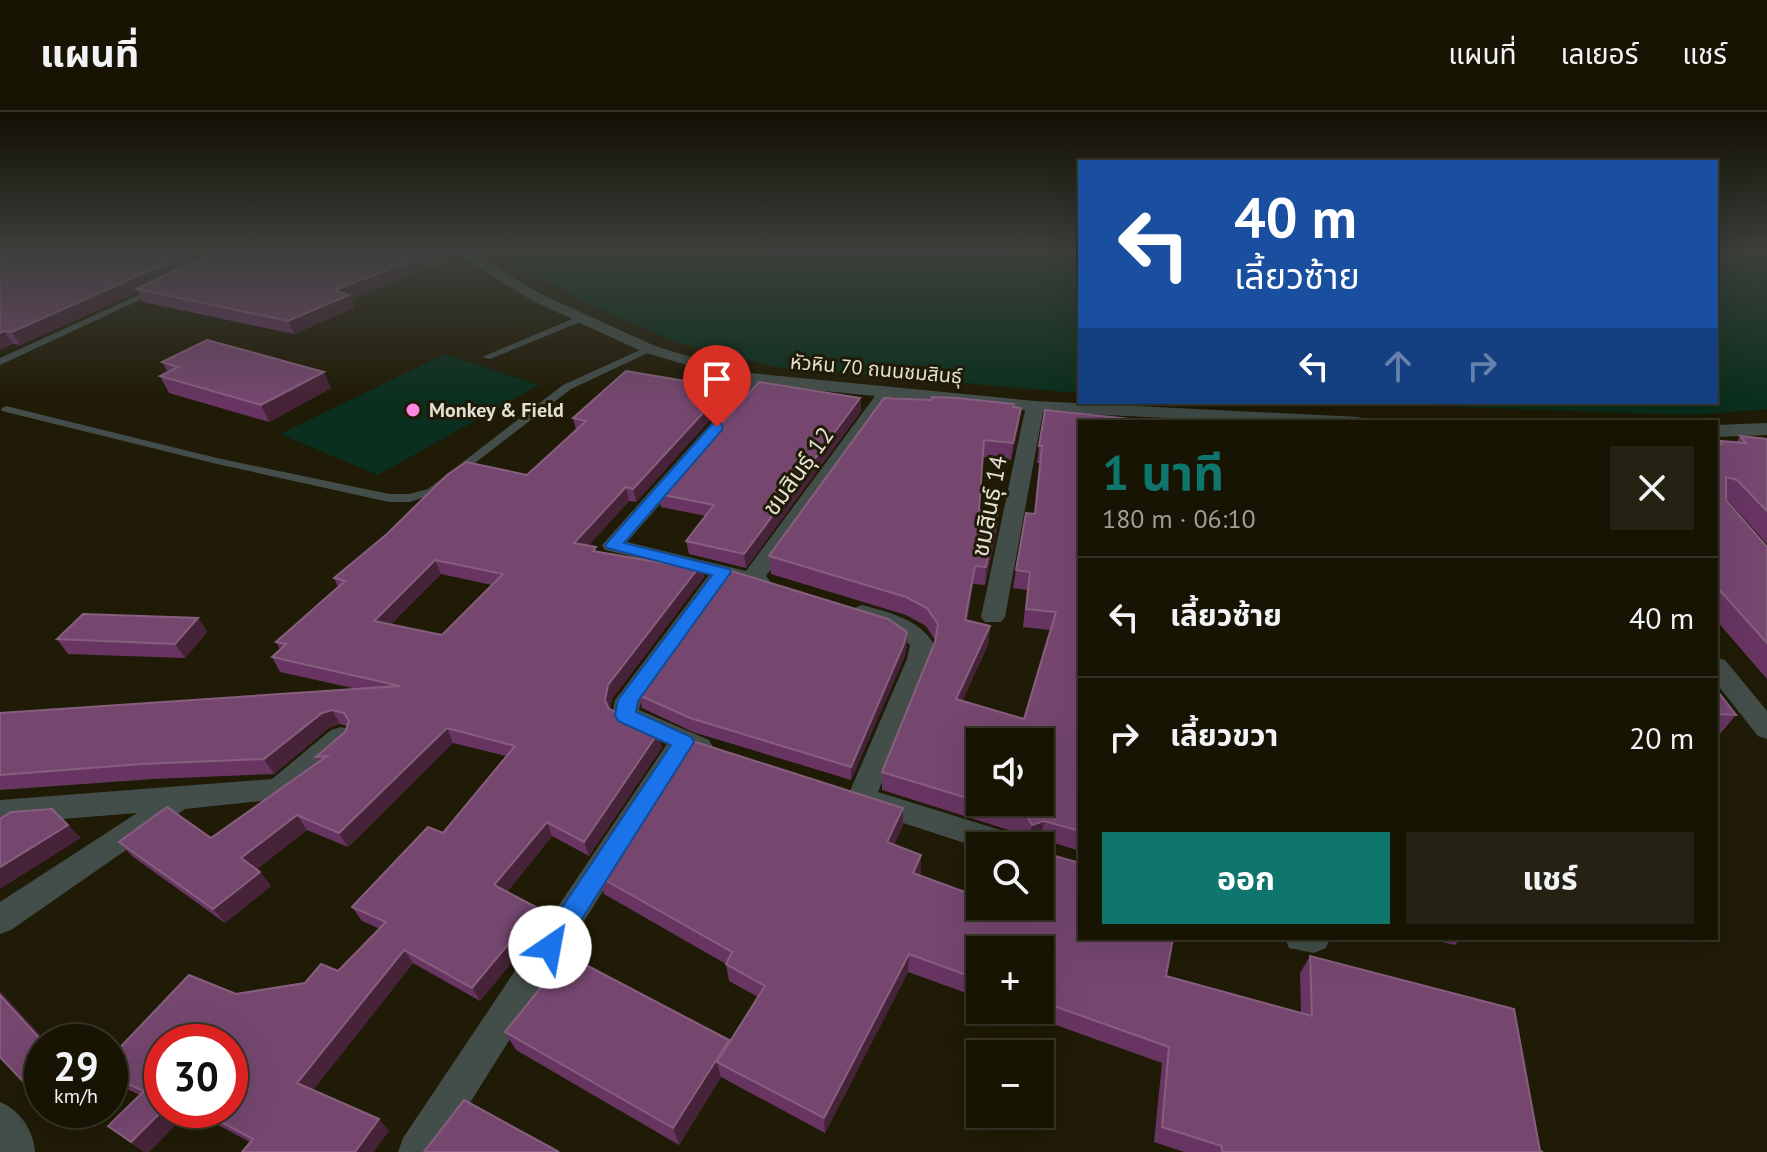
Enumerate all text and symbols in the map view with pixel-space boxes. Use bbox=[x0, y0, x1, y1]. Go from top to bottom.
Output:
text: แผนที่ bbox=[40, 28, 139, 77]
text: แผนที่ bbox=[1448, 35, 1517, 72]
text: เลเยอร์ bbox=[1561, 35, 1638, 72]
text: แชร์ bbox=[1682, 35, 1727, 72]
text: 40 m bbox=[1234, 181, 1357, 253]
icon: left bbox=[1102, 192, 1206, 296]
text: เลี้ยวซ้าย bbox=[1234, 252, 1360, 299]
icon: left bbox=[1292, 344, 1336, 388]
icon: ahead bbox=[1376, 344, 1420, 388]
icon: right bbox=[1460, 344, 1504, 388]
pin bbox=[683, 345, 751, 427]
street label: หัวหิน 70 ถนนชมสินธุ์ bbox=[789, 349, 963, 389]
icon: arrive bbox=[695, 357, 739, 401]
place label: Monkey & Field bbox=[429, 397, 564, 423]
marker: Monkey & Field bbox=[404, 401, 422, 419]
street label: ชมสินธุ์ 12 bbox=[755, 421, 841, 521]
text: 1 นาที bbox=[1102, 441, 1224, 503]
button: close bbox=[1610, 446, 1694, 530]
street label: ชมสินธุ์ 14 bbox=[964, 453, 1014, 559]
text: 180 m · 06:10 bbox=[1102, 502, 1256, 535]
icon: left bbox=[1102, 595, 1146, 639]
text: เลี้ยวซ้าย bbox=[1170, 595, 1282, 634]
text: 40 m bbox=[1629, 598, 1694, 637]
icon: right bbox=[1102, 715, 1146, 759]
text: เลี้ยวขวา bbox=[1170, 715, 1278, 754]
text: 20 m bbox=[1629, 718, 1694, 757]
map controls bbox=[966, 728, 1054, 1128]
button: sound bbox=[966, 728, 1054, 816]
button: search bbox=[966, 832, 1054, 920]
button: ออก bbox=[1102, 832, 1390, 924]
button: แชร์ bbox=[1406, 832, 1694, 924]
position arrow bbox=[508, 905, 592, 989]
button: + bbox=[966, 936, 1054, 1024]
speed limit sign: 30 bbox=[144, 1024, 248, 1128]
text: 29 bbox=[53, 1040, 99, 1092]
button: − bbox=[966, 1040, 1054, 1128]
text: km/h bbox=[54, 1083, 98, 1109]

